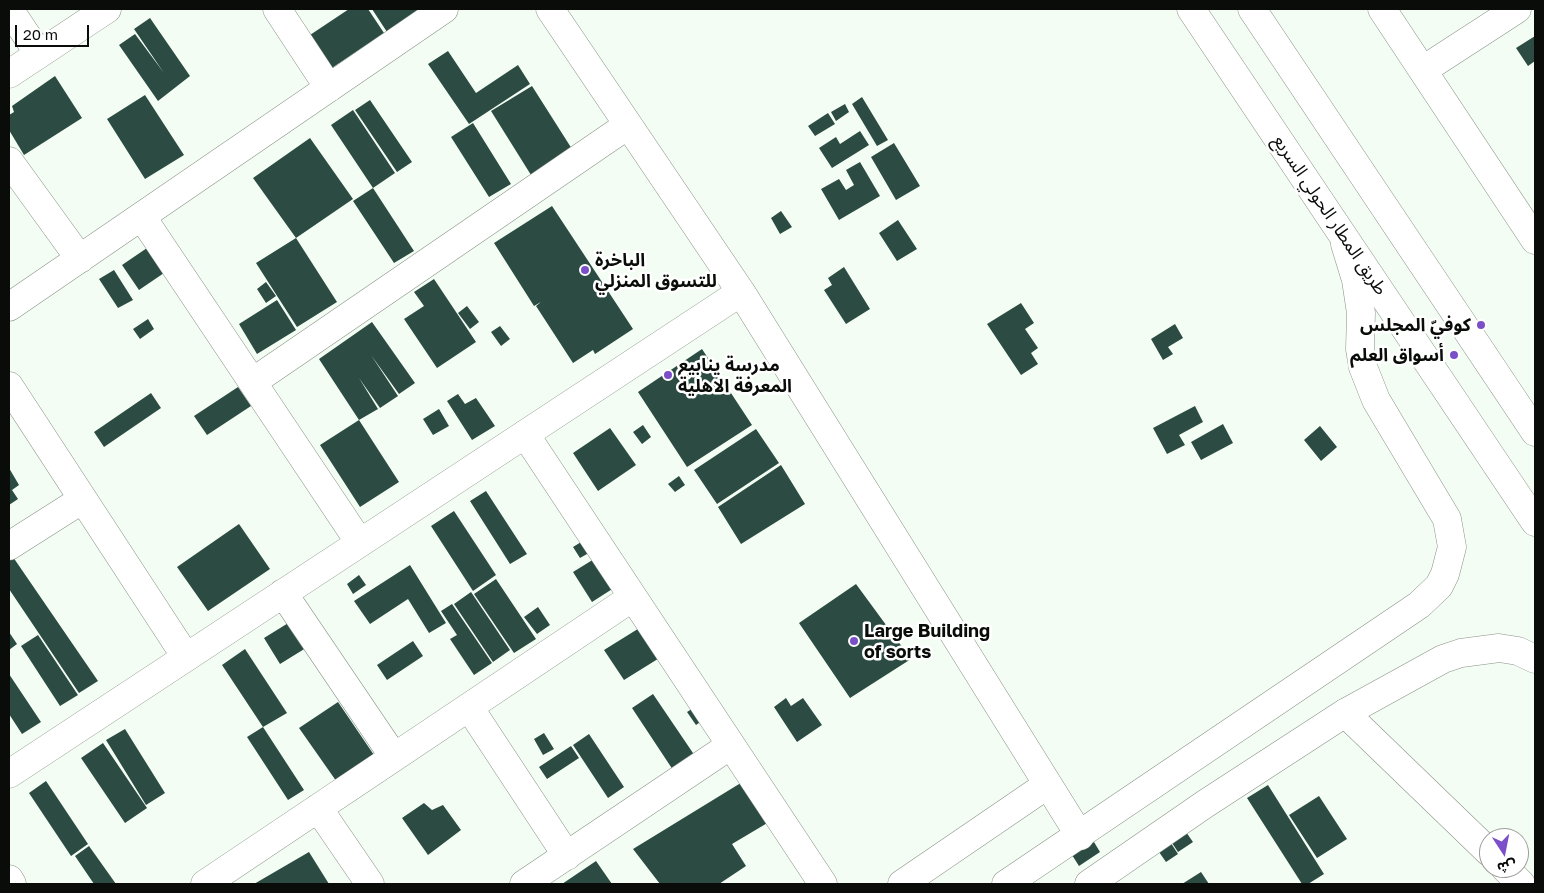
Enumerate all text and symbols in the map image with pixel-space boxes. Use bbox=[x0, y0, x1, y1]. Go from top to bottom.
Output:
scale bar bbox=[18, 15, 91, 47]
text: 20 m bbox=[23, 25, 58, 43]
street label: طريق المطار الحولي السريع bbox=[1268, 131, 1392, 299]
place label: الباخرة للتسوق المنزلي bbox=[595, 249, 717, 292]
marker: الباخرة للتسوق المنزلي bbox=[579, 264, 591, 276]
place label: كوفيّ المجلس bbox=[1360, 314, 1471, 336]
marker: كوفيّ المجلس bbox=[1475, 319, 1487, 331]
place label: أسواق العلم bbox=[1350, 344, 1444, 366]
marker: أسواق العلم bbox=[1448, 349, 1460, 361]
place label: مدرسة ينابيع المعرفة الاهلية bbox=[678, 354, 792, 396]
marker: مدرسة ينابيع المعرفة الاهلية bbox=[662, 369, 674, 381]
place label: Large Building of sorts bbox=[864, 620, 990, 662]
marker: Large Building of sorts bbox=[848, 635, 860, 647]
north arrow bbox=[1479, 828, 1529, 878]
text: ش bbox=[1496, 857, 1518, 877]

